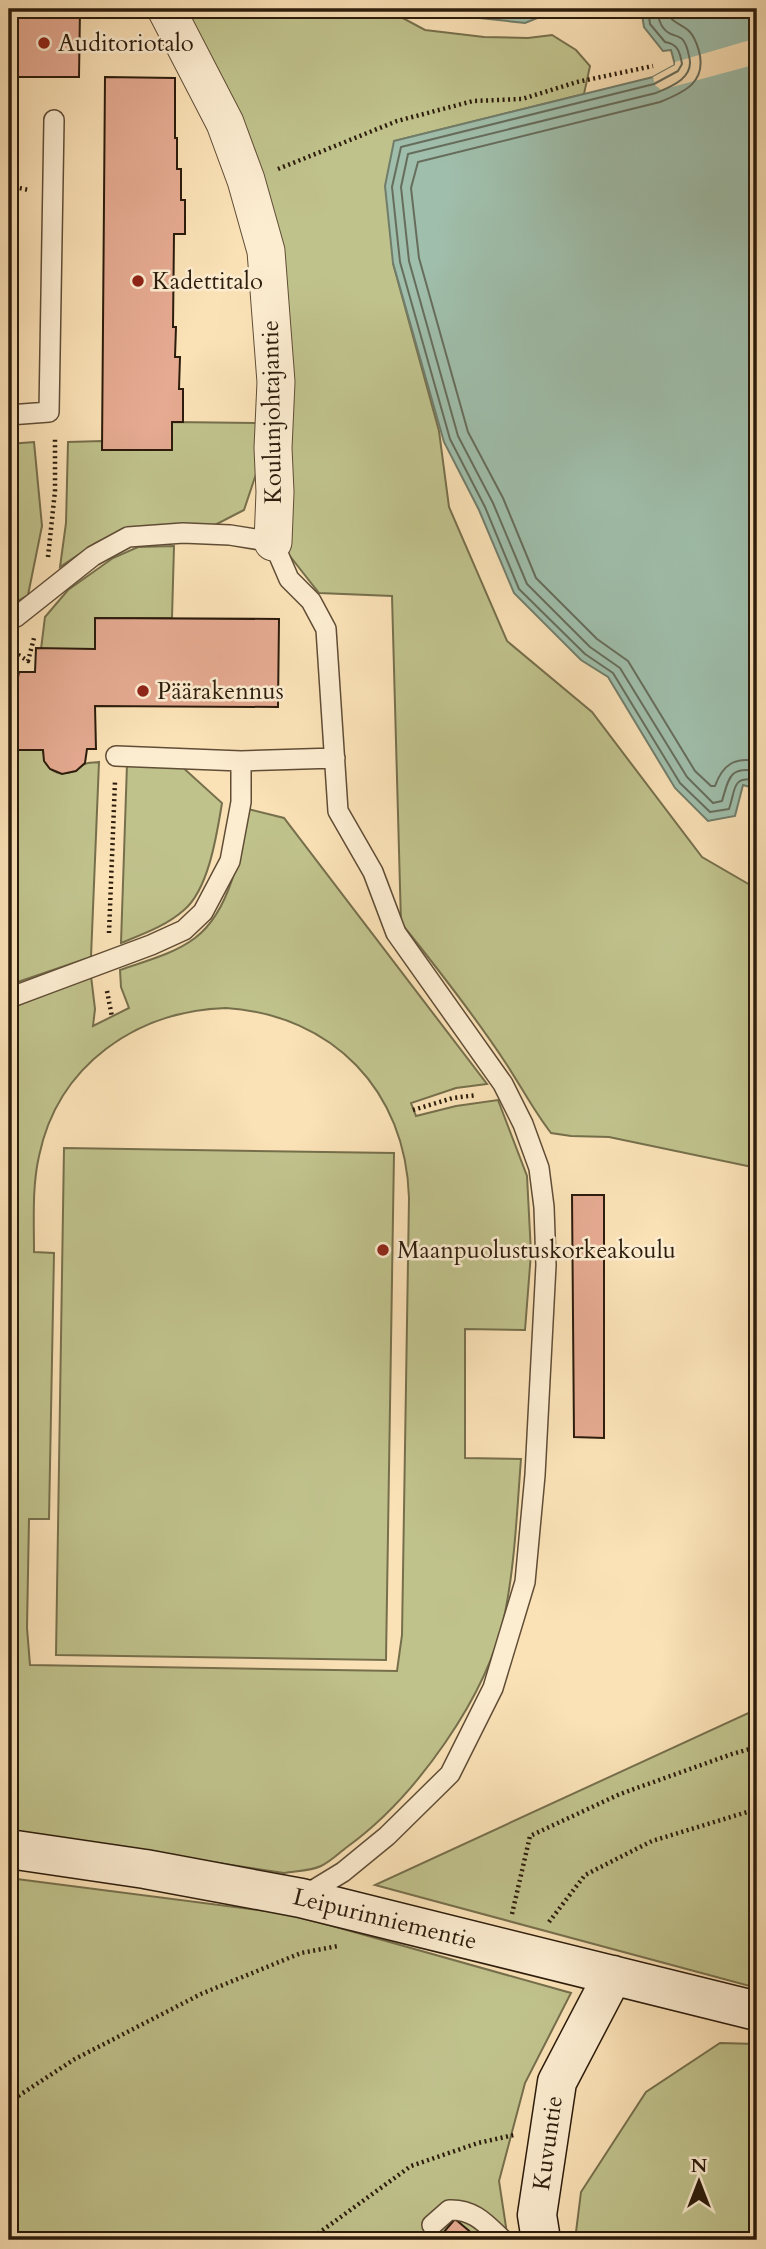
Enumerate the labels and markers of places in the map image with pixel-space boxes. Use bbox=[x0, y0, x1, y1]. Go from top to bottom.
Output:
place label: Auditoriotalo bbox=[58, 27, 194, 60]
marker: Auditoriotalo bbox=[36, 35, 52, 51]
place label: Kadettitalo bbox=[152, 265, 263, 298]
marker: Kadettitalo bbox=[130, 273, 146, 289]
place label: Päärakennus bbox=[157, 675, 284, 708]
marker: Päärakennus bbox=[135, 683, 151, 699]
place label: Maanpuolustuskorkeakoulu bbox=[397, 1234, 676, 1267]
marker: Maanpuolustuskorkeakoulu bbox=[375, 1242, 391, 1258]

